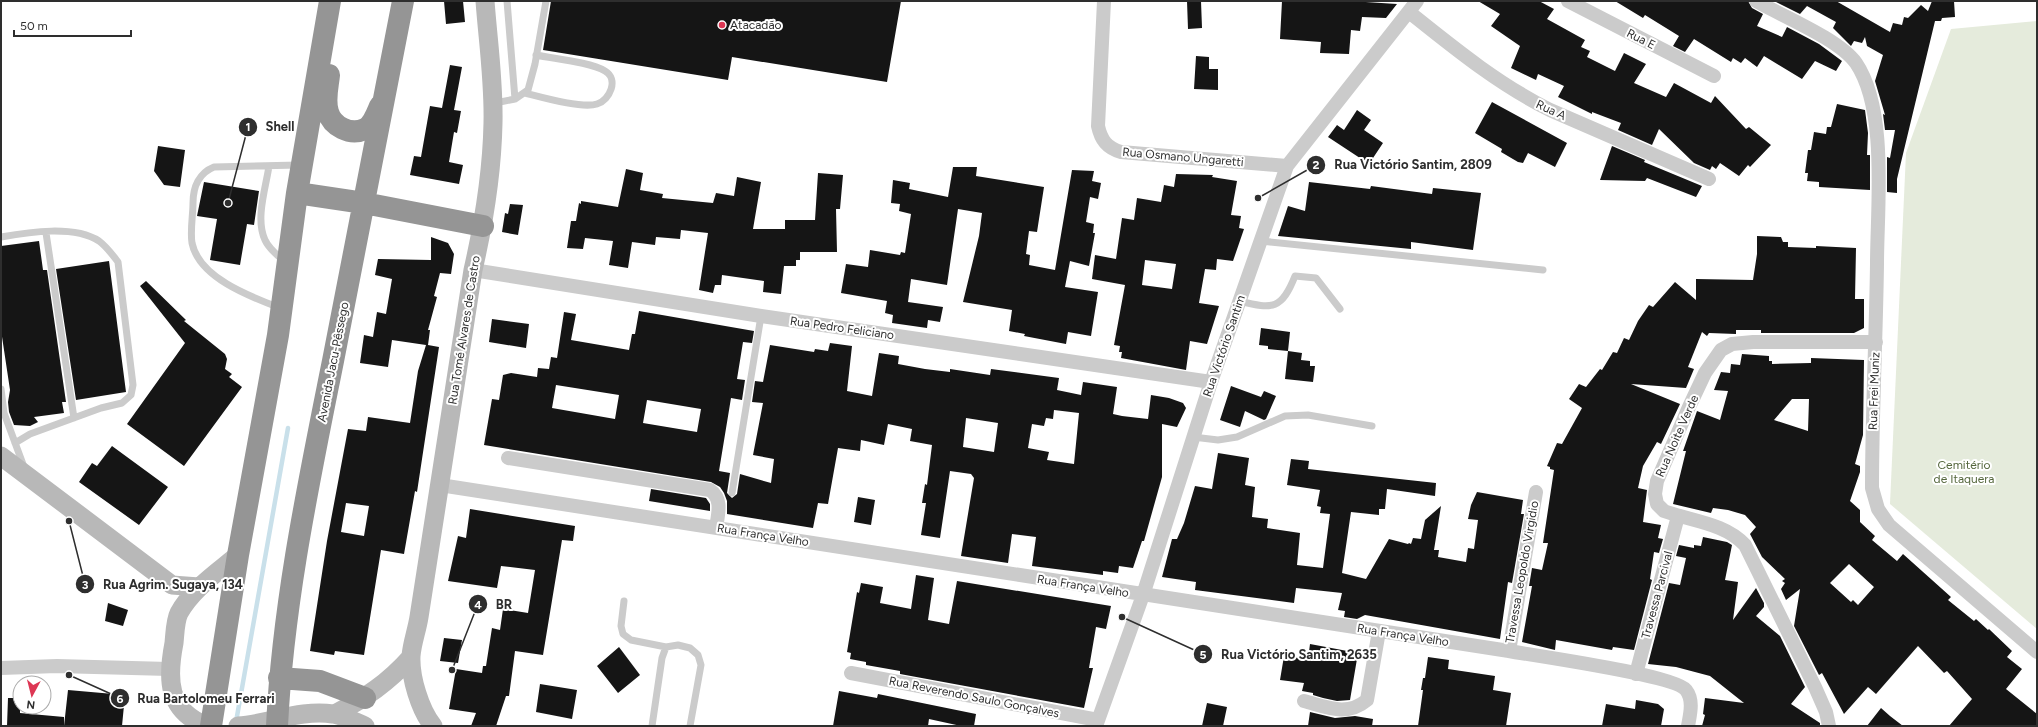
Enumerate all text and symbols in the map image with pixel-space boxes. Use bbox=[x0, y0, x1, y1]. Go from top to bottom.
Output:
scale bar bbox=[14, 12, 131, 38]
place label: Atacadão bbox=[730, 18, 782, 32]
text: 50 m bbox=[20, 19, 48, 33]
marker: Atacadão bbox=[717, 20, 727, 30]
street label: Rua E bbox=[1624, 26, 1658, 52]
street label: Rua A bbox=[1534, 97, 1568, 123]
callout: Shell bbox=[238, 114, 303, 139]
text: Shell bbox=[266, 119, 294, 134]
text: 1 bbox=[245, 120, 251, 134]
street label: Rua Osmano Ungaretti bbox=[1122, 145, 1244, 169]
callout: Rua Victório Santim, 2809 bbox=[1306, 152, 1499, 177]
text: Rua Victório Santim, 2809 bbox=[1334, 157, 1492, 172]
text: 2 bbox=[1313, 158, 1320, 172]
street label: Rua Tomé Alvares de Castro bbox=[445, 255, 483, 405]
street label: Rua Victório Santim bbox=[1200, 293, 1248, 399]
street label: Avenida Jacu-Pêssego bbox=[315, 301, 352, 423]
street label: Rua Pedro Feliciano bbox=[789, 314, 895, 342]
street label: Rua Frei Muniz bbox=[1866, 352, 1882, 430]
street label: Rua Noite Verde bbox=[1653, 392, 1702, 479]
park label: Cemitério de Itaquera bbox=[1934, 458, 1994, 486]
street label: Travessa Leopoldo Virgidio bbox=[1503, 500, 1541, 644]
street label: Rua França Velho bbox=[716, 521, 810, 549]
street label: Travessa Parcival bbox=[1639, 550, 1675, 640]
callout: Rua Agrim. Sugaya, 134 bbox=[75, 572, 251, 597]
street label: Rua França Velho bbox=[1036, 572, 1130, 600]
text: Rua Agrim. Sugaya, 134 bbox=[103, 577, 243, 592]
text: 3 bbox=[82, 578, 89, 592]
callout: BR bbox=[468, 592, 520, 617]
text: BR bbox=[496, 597, 513, 612]
text: 4 bbox=[474, 598, 482, 612]
street label: Rua França Velho bbox=[1356, 621, 1450, 649]
callout: Rua Victório Santim, 2635 bbox=[1193, 642, 1384, 667]
text: Rua Victório Santim, 2635 bbox=[1221, 647, 1377, 662]
text: 5 bbox=[1200, 648, 1207, 662]
street label: Rua Reverendo Saulo Gonçalves bbox=[888, 674, 1061, 720]
north arrow bbox=[12, 675, 52, 715]
callout: Rua Bartolomeu Ferrari bbox=[110, 686, 283, 711]
text: Rua Bartolomeu Ferrari bbox=[137, 691, 275, 706]
text: 6 bbox=[117, 692, 124, 706]
text: N bbox=[26, 697, 36, 711]

